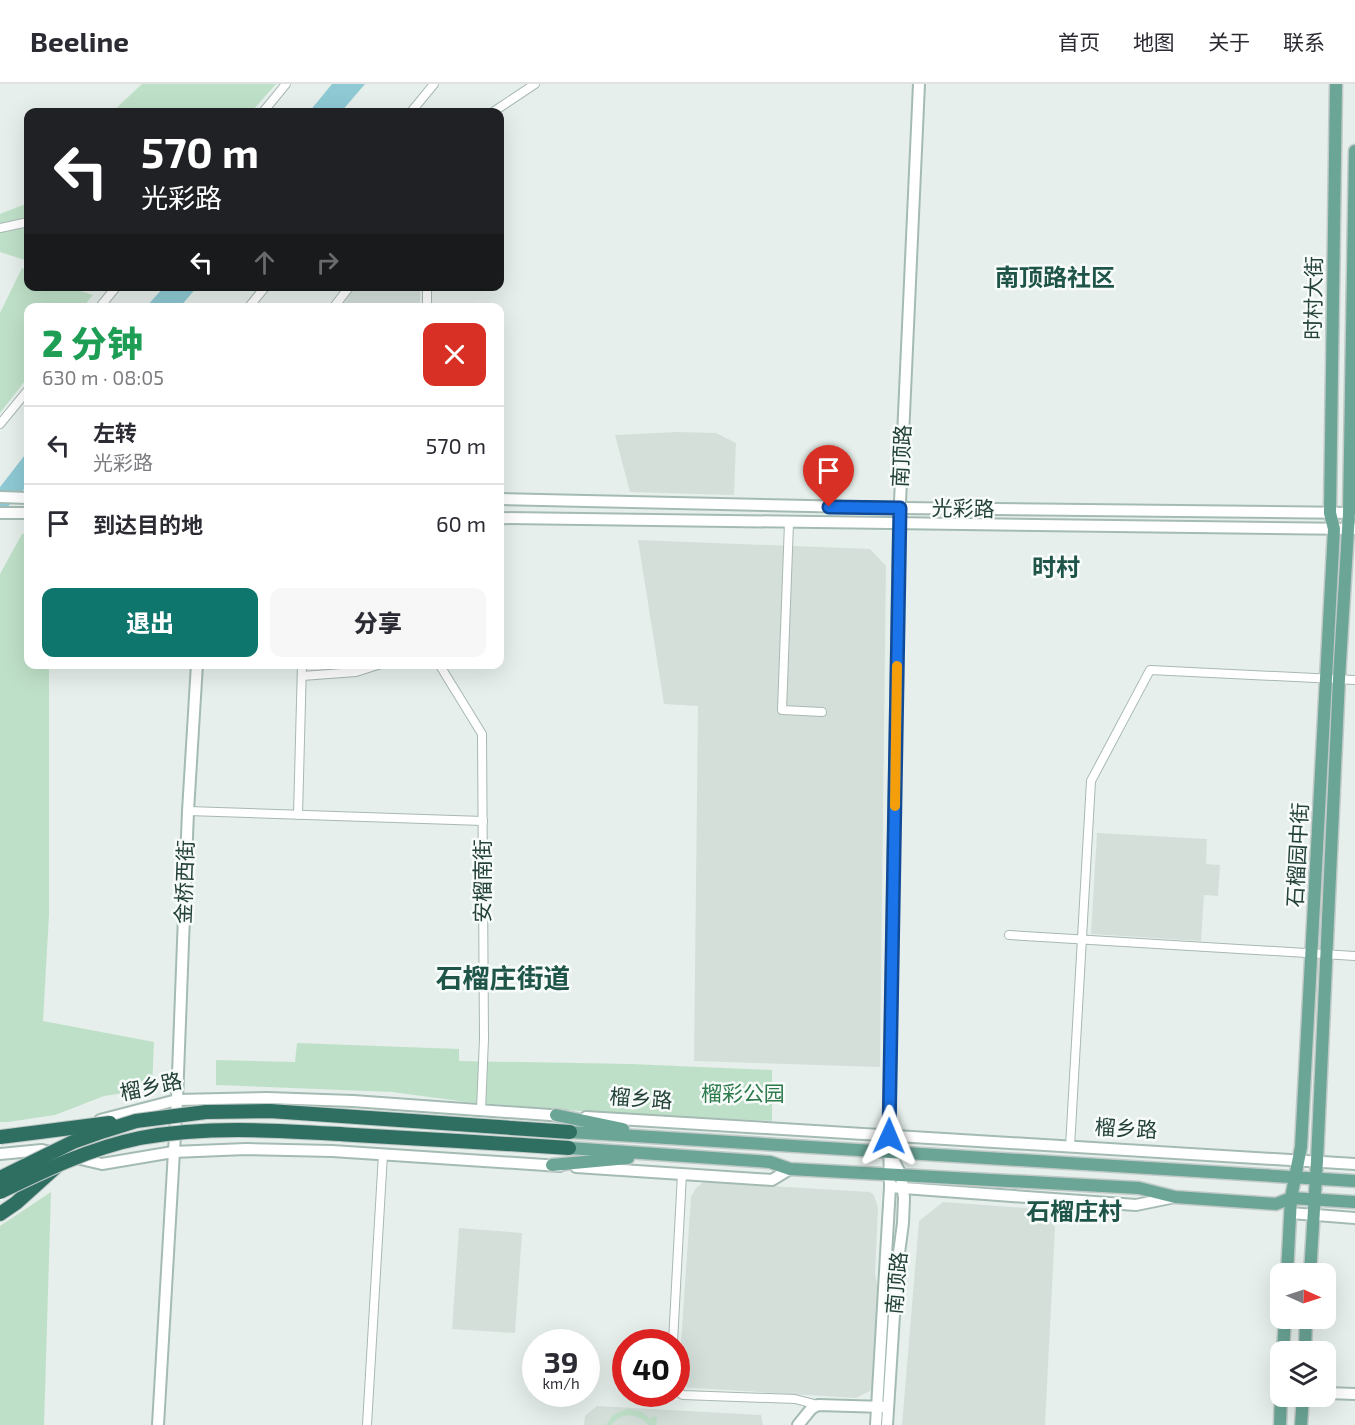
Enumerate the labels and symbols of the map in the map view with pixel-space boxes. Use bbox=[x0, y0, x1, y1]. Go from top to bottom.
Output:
street label: 时村大街 bbox=[1299, 256, 1326, 340]
district label: 南顶路社区 bbox=[995, 262, 1115, 291]
street label: 南顶路 bbox=[886, 424, 915, 488]
pin bbox=[803, 445, 854, 507]
street label: 光彩路 bbox=[931, 494, 995, 521]
district label: 时村 bbox=[1032, 552, 1080, 581]
street label: 石榴园中街 bbox=[1281, 802, 1312, 908]
street label: 安榴南街 bbox=[469, 839, 494, 923]
street label: 金桥西街 bbox=[170, 840, 197, 924]
district label: 石榴庄街道 bbox=[436, 961, 571, 993]
street label: 榴乡路 bbox=[117, 1067, 184, 1104]
park label: 榴彩公园 bbox=[701, 1080, 785, 1105]
street label: 榴乡路 bbox=[609, 1083, 673, 1112]
position arrow bbox=[857, 1104, 921, 1168]
street label: 榴乡路 bbox=[1094, 1113, 1158, 1142]
district label: 石榴庄村 bbox=[1026, 1196, 1122, 1225]
street label: 南顶路 bbox=[880, 1250, 911, 1315]
north arrow bbox=[1270, 1263, 1336, 1329]
speed limit sign: 40 bbox=[612, 1329, 690, 1407]

